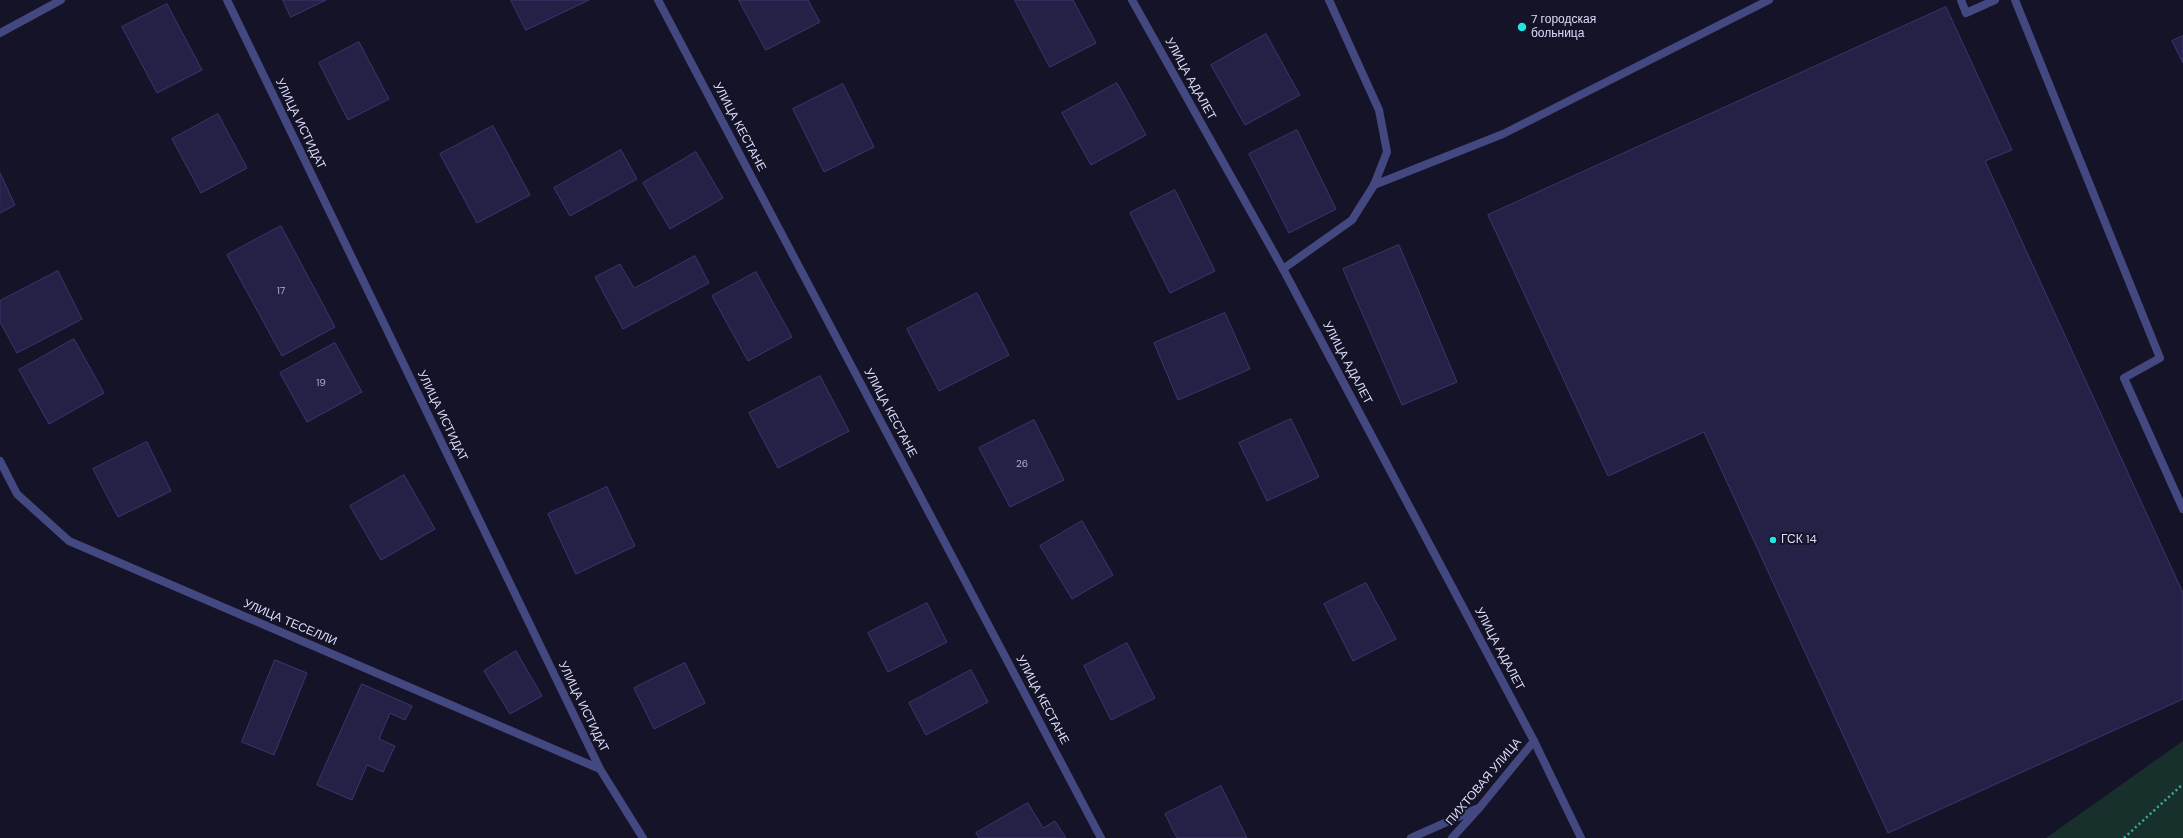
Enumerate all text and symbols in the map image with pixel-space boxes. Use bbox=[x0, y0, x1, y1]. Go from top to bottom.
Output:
place label: 7 городская больница bbox=[1531, 13, 1596, 41]
marker: 7 городская больница bbox=[1516, 21, 1528, 33]
street label: УЛИЦА АДАЛЕТ bbox=[1161, 35, 1219, 123]
street label: УЛИЦА ИСТИДАТ bbox=[272, 76, 328, 172]
street label: УЛИЦА КЕСТАНЕ bbox=[709, 80, 769, 174]
house number: 17 bbox=[277, 285, 285, 297]
street label: УЛИЦА АДАЛЕТ bbox=[1319, 319, 1375, 407]
street label: УЛИЦА КЕСТАНЕ bbox=[860, 366, 920, 460]
street label: УЛИЦА ИСТИДАТ bbox=[414, 368, 470, 464]
house number: 19 bbox=[316, 377, 326, 389]
house number: 26 bbox=[1016, 458, 1028, 470]
place label: ГСК 14 bbox=[1781, 533, 1817, 547]
marker: ГСК 14 bbox=[1768, 535, 1778, 545]
street label: УЛИЦА ТЕСЕЛЛИ bbox=[241, 597, 339, 649]
street label: УЛИЦА АДАЛЕТ bbox=[1471, 605, 1527, 693]
street label: УЛИЦА КЕСТАНЕ bbox=[1012, 653, 1072, 747]
street label: УЛИЦА ИСТИДАТ bbox=[555, 659, 611, 755]
street label: ПИХТОВАЯ УЛИЦА bbox=[1443, 735, 1525, 829]

